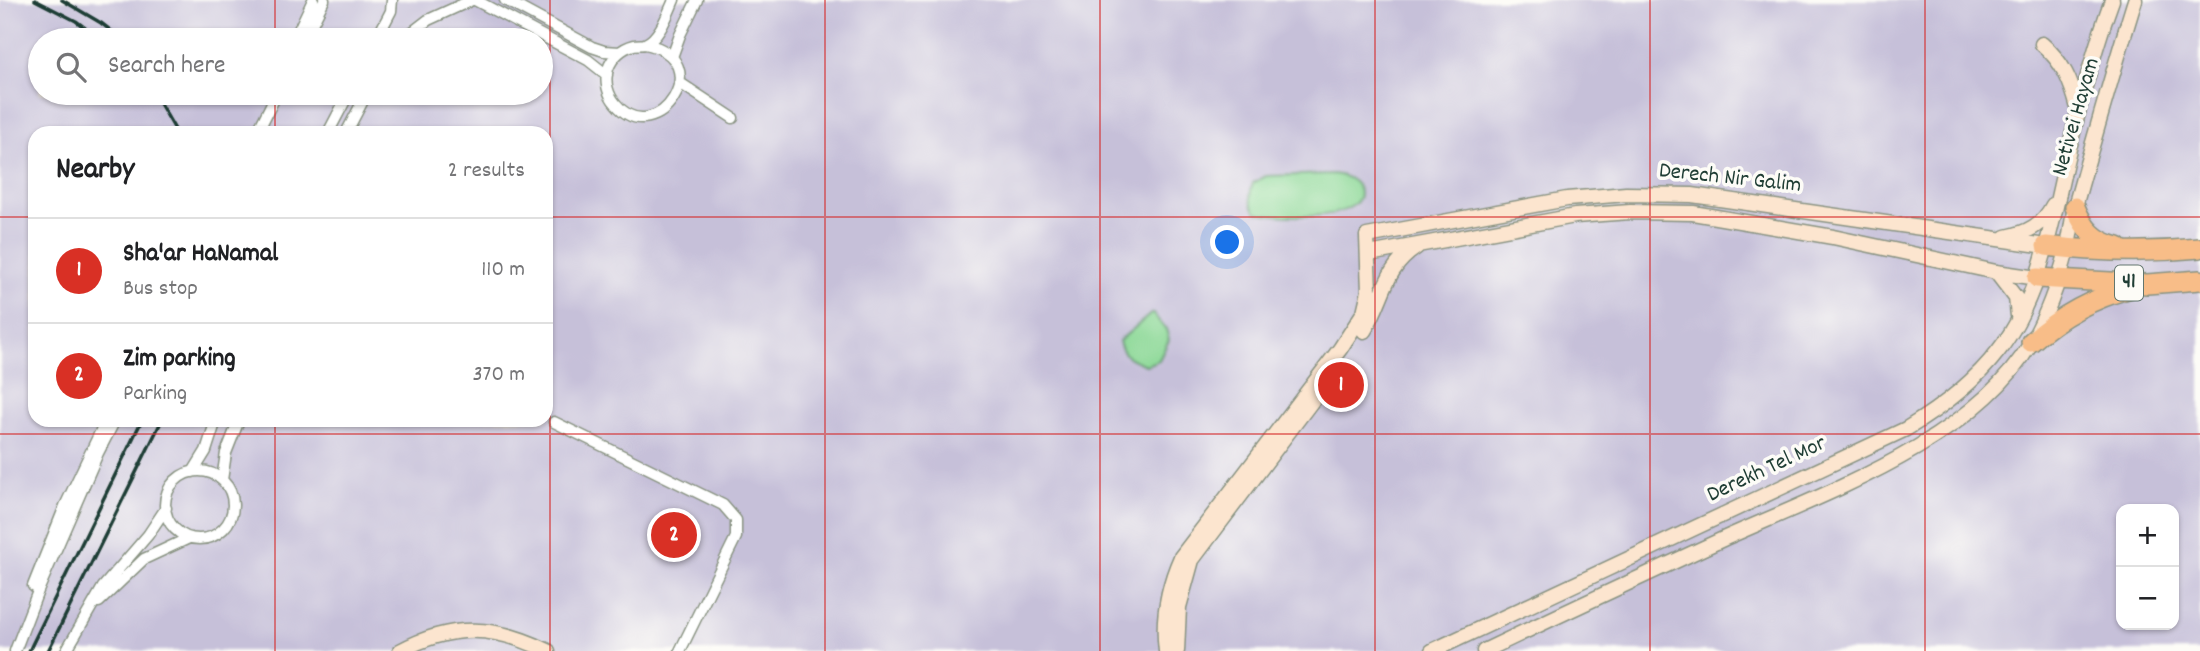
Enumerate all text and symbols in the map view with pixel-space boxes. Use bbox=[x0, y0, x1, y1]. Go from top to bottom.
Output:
search box bbox=[28, 28, 553, 105]
icon: search bbox=[52, 48, 90, 86]
text: Search here bbox=[108, 48, 226, 85]
street label: Netivei Hayam bbox=[2044, 54, 2110, 180]
text: Nearby bbox=[56, 150, 134, 193]
text: 2 results bbox=[448, 155, 525, 188]
street label: Derech Nir Galim bbox=[1657, 155, 1803, 203]
your location bbox=[1210, 225, 1244, 259]
text: Sha'ar HaNamal bbox=[123, 236, 278, 273]
text: 1 bbox=[76, 254, 82, 287]
text: 110 m bbox=[481, 254, 525, 287]
road number: 41 bbox=[2115, 266, 2143, 300]
text: Bus stop bbox=[123, 273, 198, 306]
text: Zim parking bbox=[123, 341, 236, 378]
text: 2 bbox=[74, 359, 84, 392]
text: 370 m bbox=[472, 359, 525, 392]
pin: 1 bbox=[1318, 359, 1364, 411]
text: Parking bbox=[123, 378, 187, 411]
street label: Derekh Tel Mor bbox=[1702, 428, 1832, 512]
map controls bbox=[2116, 504, 2179, 630]
button: + bbox=[2116, 504, 2179, 567]
pin: 2 bbox=[651, 509, 697, 561]
button: − bbox=[2116, 567, 2179, 630]

